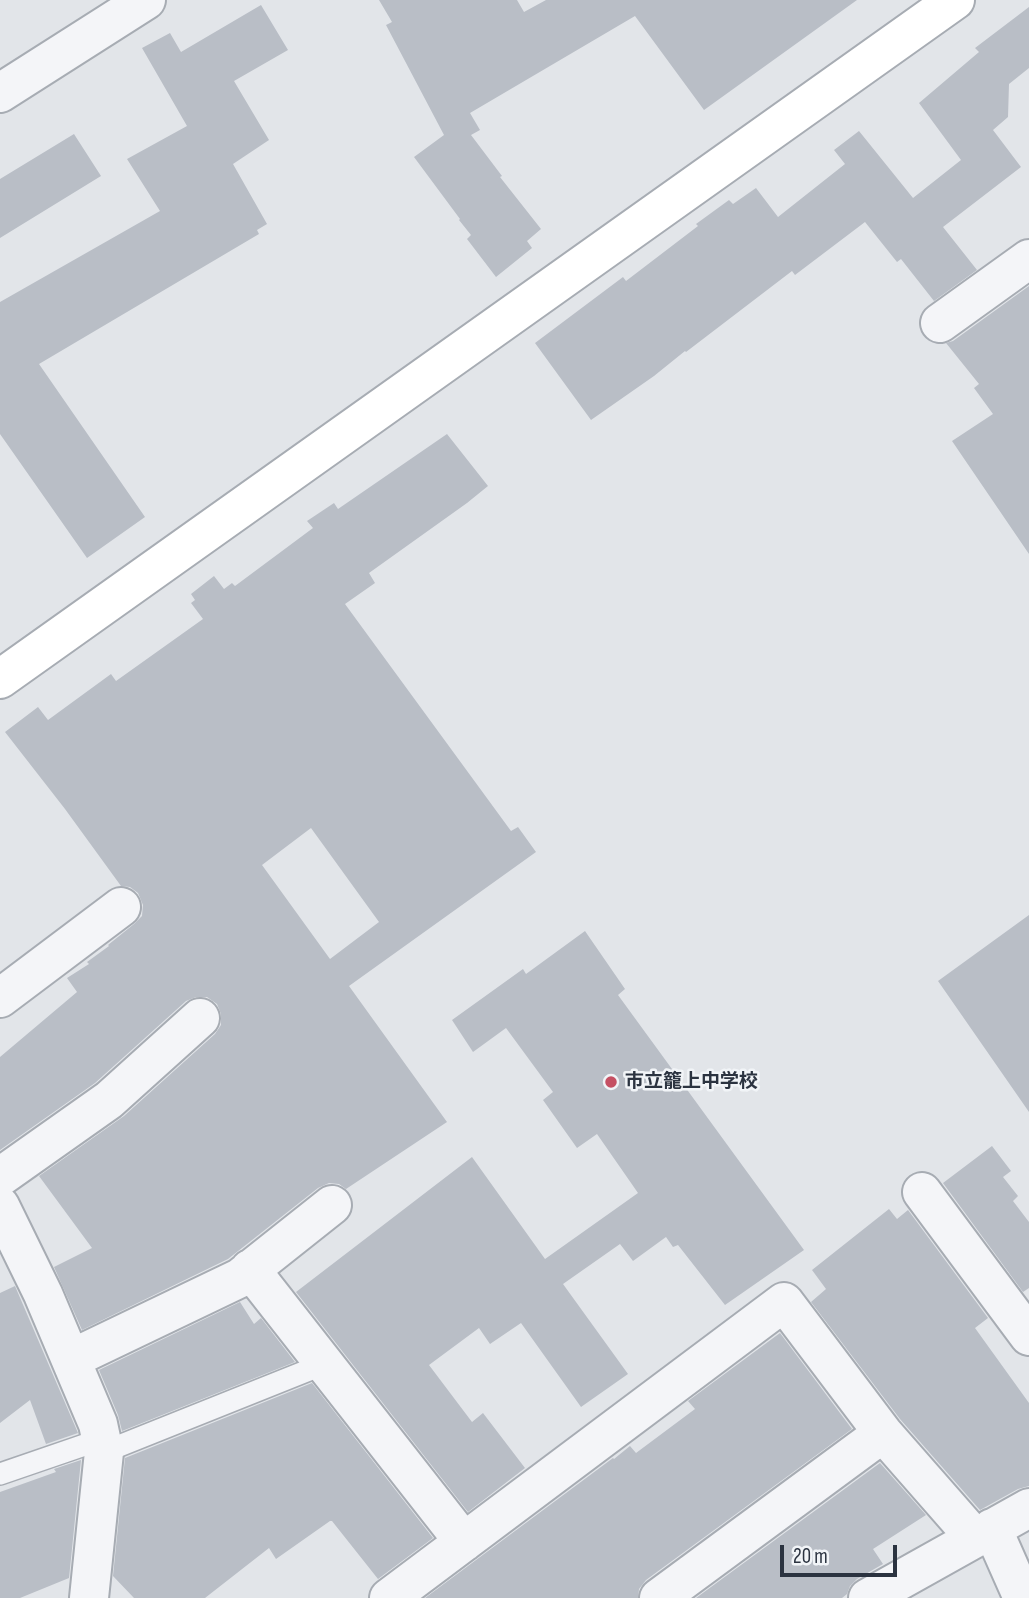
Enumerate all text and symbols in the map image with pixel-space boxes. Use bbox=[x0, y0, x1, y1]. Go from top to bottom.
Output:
place label: 市立籠上中学校 bbox=[625, 1071, 758, 1093]
marker: 市立籠上中学校 bbox=[603, 1074, 619, 1090]
scale bar bbox=[784, 1532, 901, 1576]
text: 20 m bbox=[793, 1544, 828, 1569]

